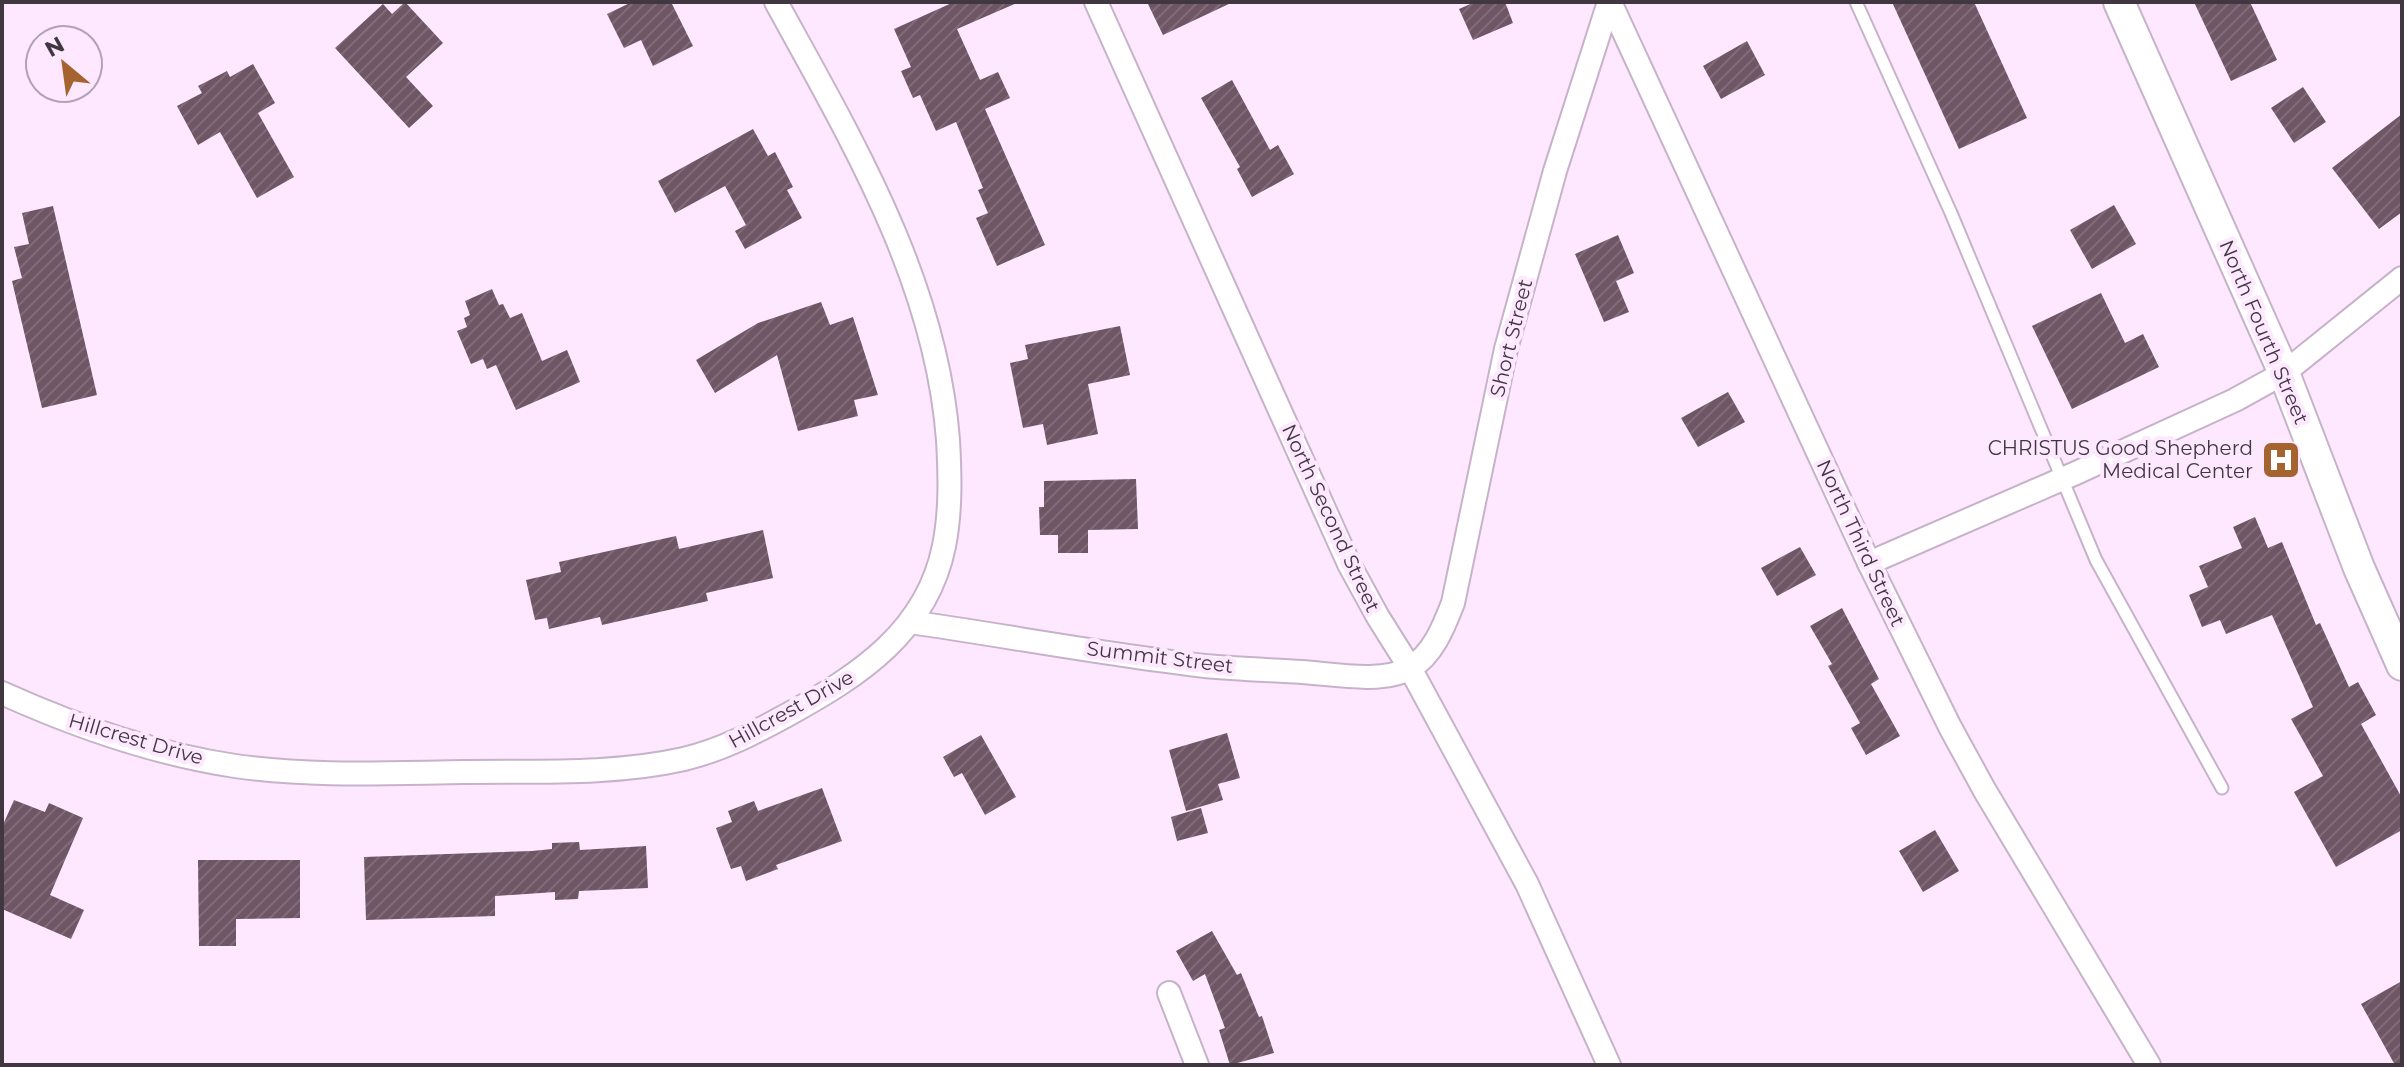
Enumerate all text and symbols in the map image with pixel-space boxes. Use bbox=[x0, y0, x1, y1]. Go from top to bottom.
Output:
north arrow bbox=[24, 24, 104, 104]
text: N bbox=[40, 31, 69, 63]
street label: North Fourth Street bbox=[2214, 236, 2314, 428]
street label: Short Street bbox=[1485, 277, 1537, 399]
street label: North Second Street bbox=[1277, 420, 1385, 616]
place label: CHRISTUS Good Shepherd Medical Center bbox=[1988, 436, 2253, 483]
hospital icon: CHRISTUS Good Shepherd Medical Center bbox=[2260, 439, 2302, 481]
street label: North Third Street bbox=[1812, 456, 1910, 630]
street label: Summit Street bbox=[1085, 636, 1235, 678]
street label: Hillcrest Drive bbox=[724, 665, 858, 753]
street label: Hillcrest Drive bbox=[66, 708, 206, 770]

